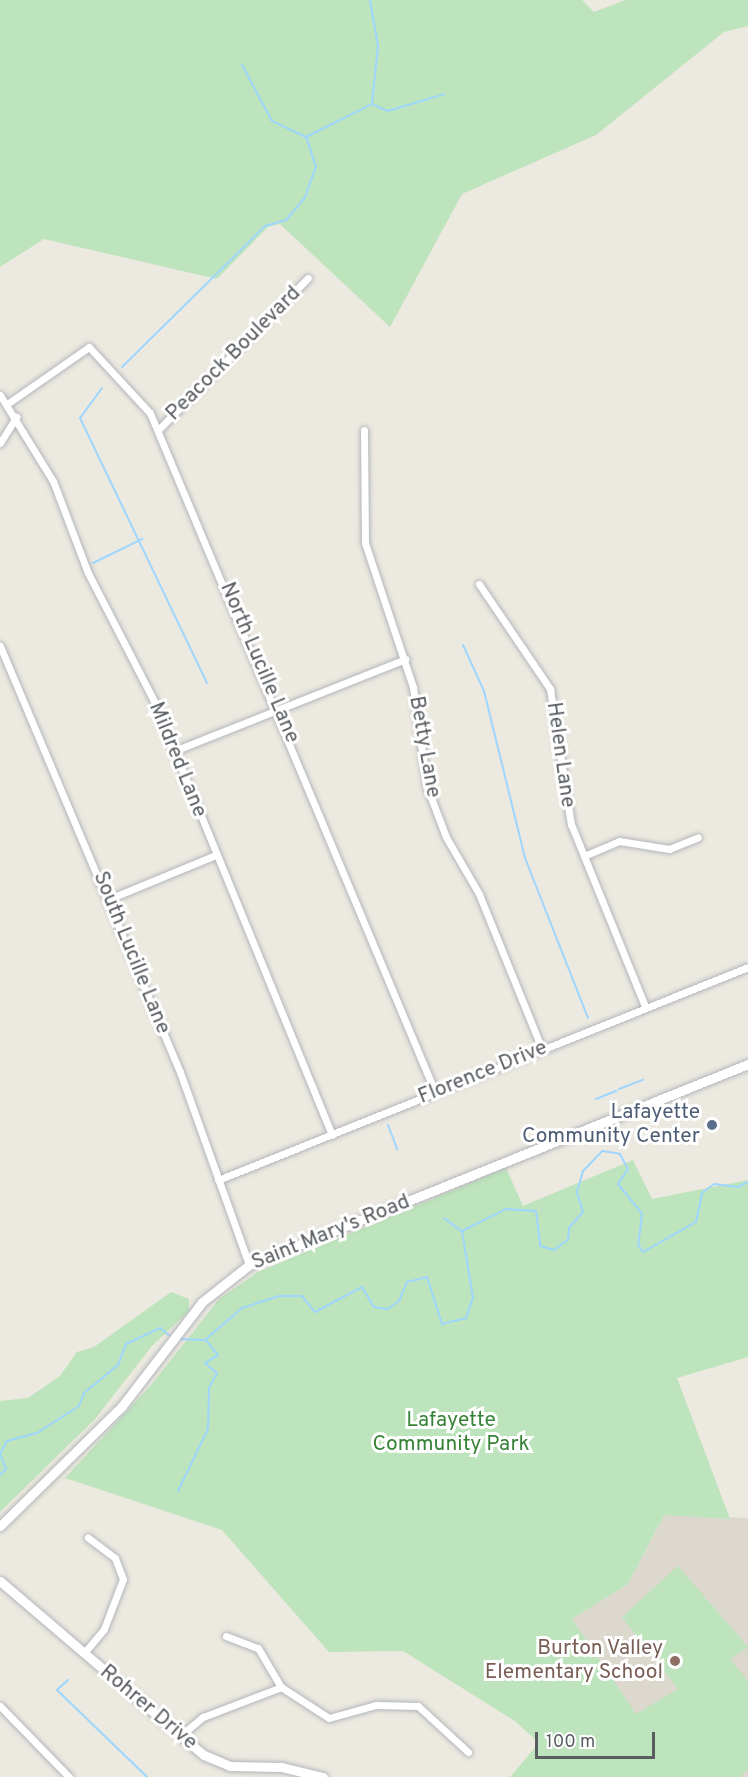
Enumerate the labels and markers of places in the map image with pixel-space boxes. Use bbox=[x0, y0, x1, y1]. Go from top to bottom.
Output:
place label: Lafayette Community Center bbox=[522, 1100, 700, 1150]
marker: Lafayette Community Center bbox=[705, 1118, 719, 1132]
place label: Burton Valley Elementary School bbox=[485, 1636, 663, 1686]
marker: Burton Valley Elementary School bbox=[668, 1654, 682, 1668]

